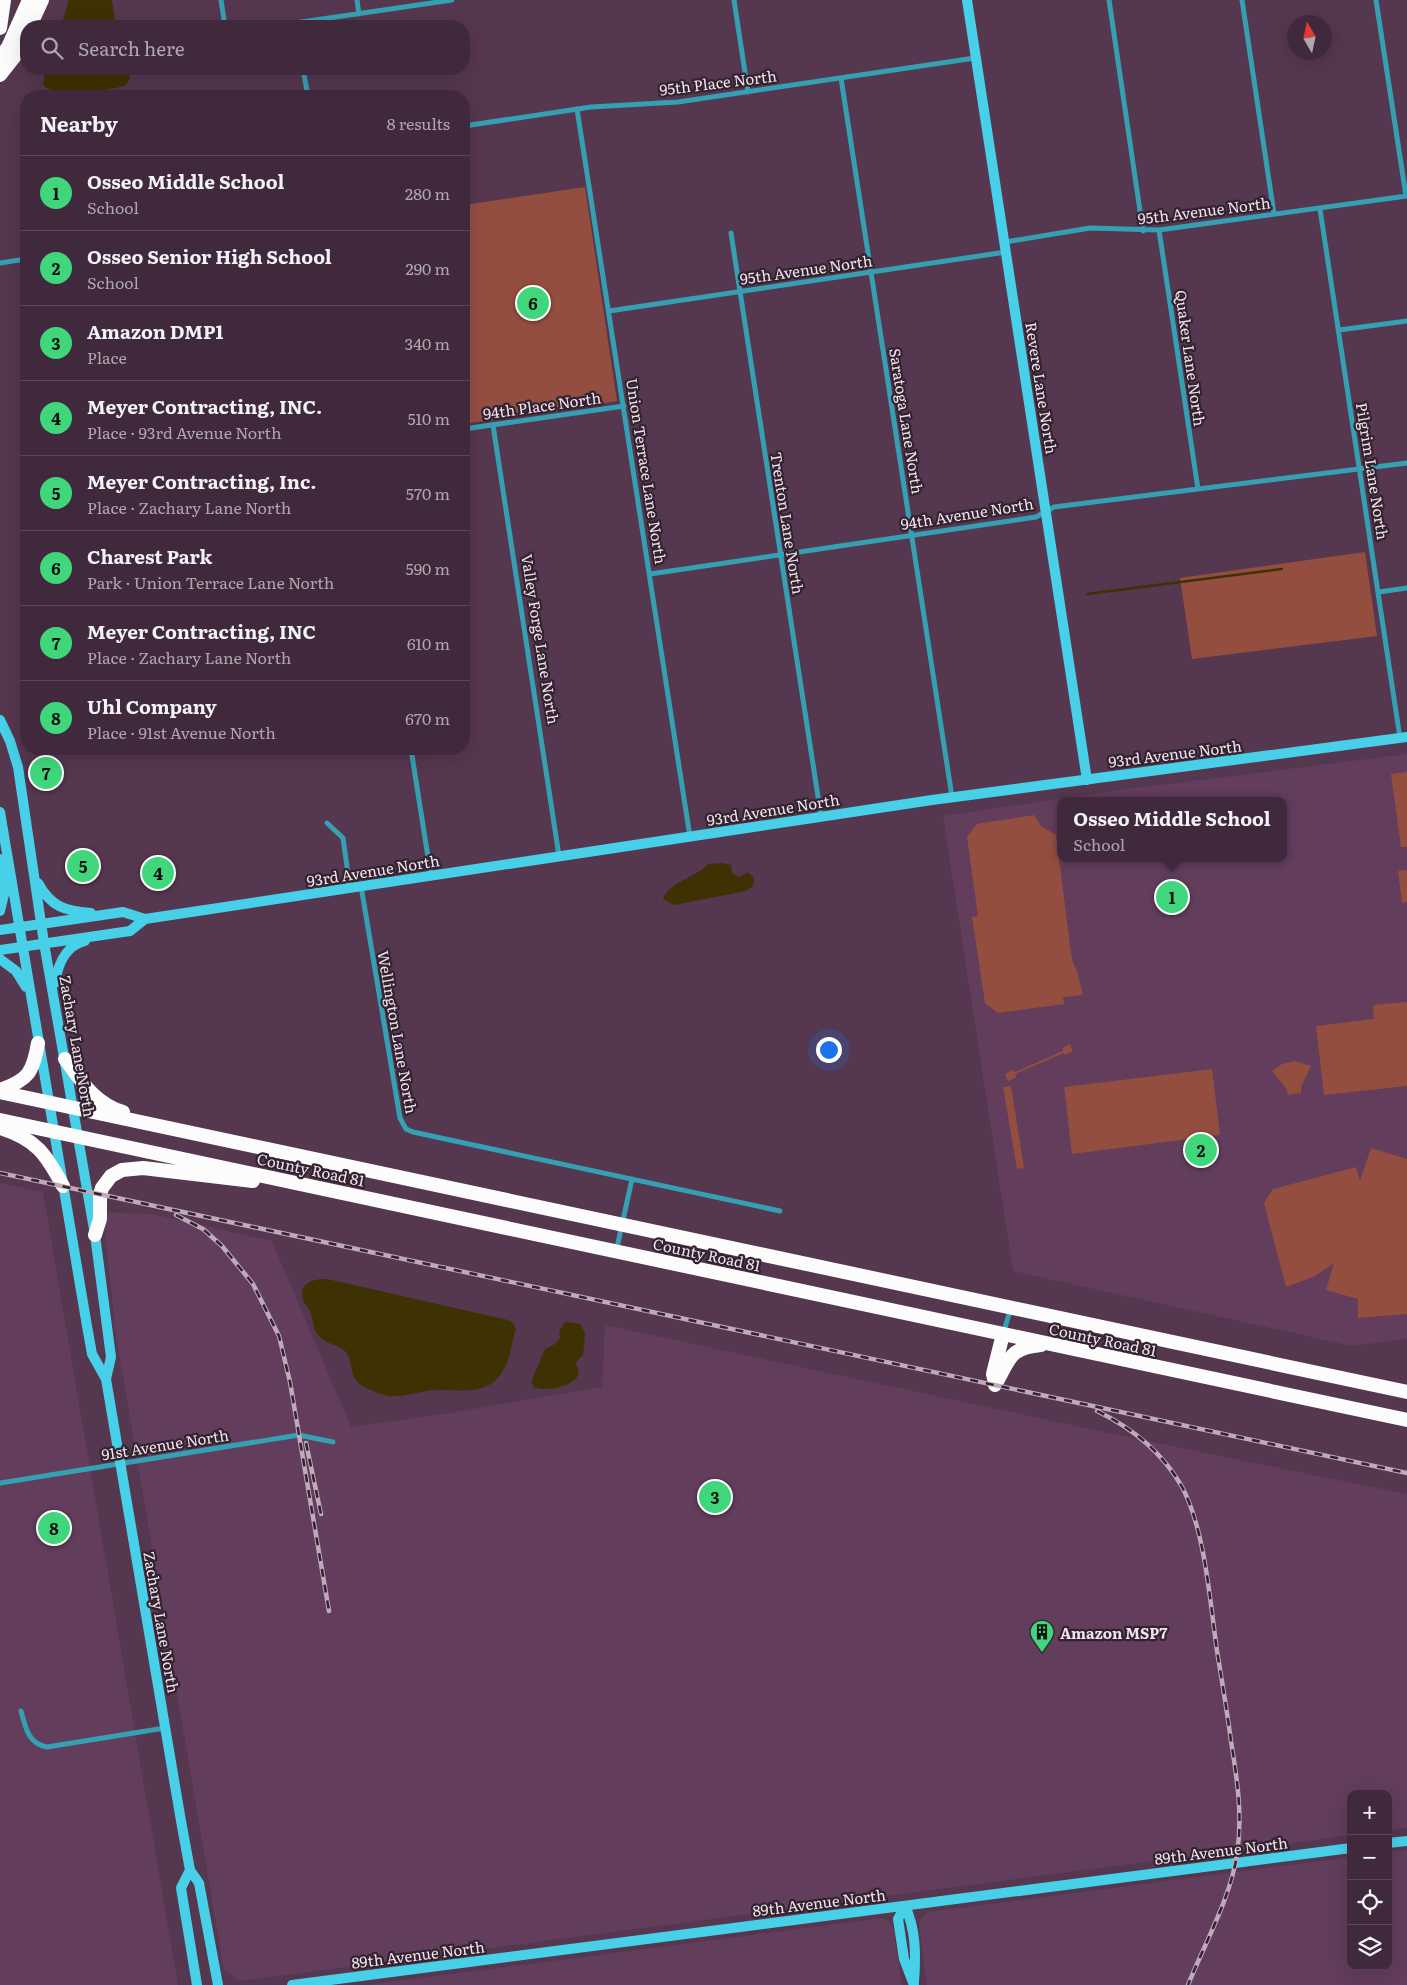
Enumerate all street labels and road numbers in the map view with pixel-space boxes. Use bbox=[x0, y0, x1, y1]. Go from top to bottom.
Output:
street label: 95th Place North bbox=[658, 63, 778, 101]
street label: 95th Avenue North bbox=[1136, 190, 1272, 230]
street label: 95th Avenue North bbox=[738, 248, 874, 290]
street label: Quaker Lane North bbox=[1170, 288, 1212, 428]
street label: Revere Lane North bbox=[1020, 320, 1064, 456]
street label: Saratoga Lane North bbox=[884, 347, 930, 496]
street label: Union Terrace Lane North bbox=[621, 376, 673, 566]
street label: 94th Place North bbox=[482, 385, 603, 425]
street label: Pilgrim Lane North bbox=[1351, 401, 1395, 541]
street label: Trenton Lane North bbox=[765, 450, 811, 596]
street label: 94th Avenue North bbox=[899, 491, 1035, 535]
street label: Valley Forge Lane North bbox=[516, 552, 566, 726]
street label: 93rd Avenue North bbox=[1107, 733, 1243, 773]
street label: 93rd Avenue North bbox=[705, 787, 841, 831]
street label: 93rd Avenue North bbox=[305, 848, 441, 892]
street label: Wellington Lane North bbox=[372, 949, 424, 1115]
street label: Zachary Lane North bbox=[54, 973, 102, 1119]
street label: County Road 81 bbox=[255, 1146, 367, 1192]
street label: County Road 81 bbox=[651, 1231, 763, 1277]
street label: County Road 81 bbox=[1047, 1316, 1159, 1362]
street label: 91st Avenue North bbox=[100, 1423, 230, 1465]
street label: Zachary Lane North bbox=[138, 1549, 186, 1695]
street label: 89th Avenue North bbox=[1153, 1830, 1289, 1870]
street label: 89th Avenue North bbox=[751, 1882, 887, 1922]
street label: 89th Avenue North bbox=[350, 1934, 486, 1974]

